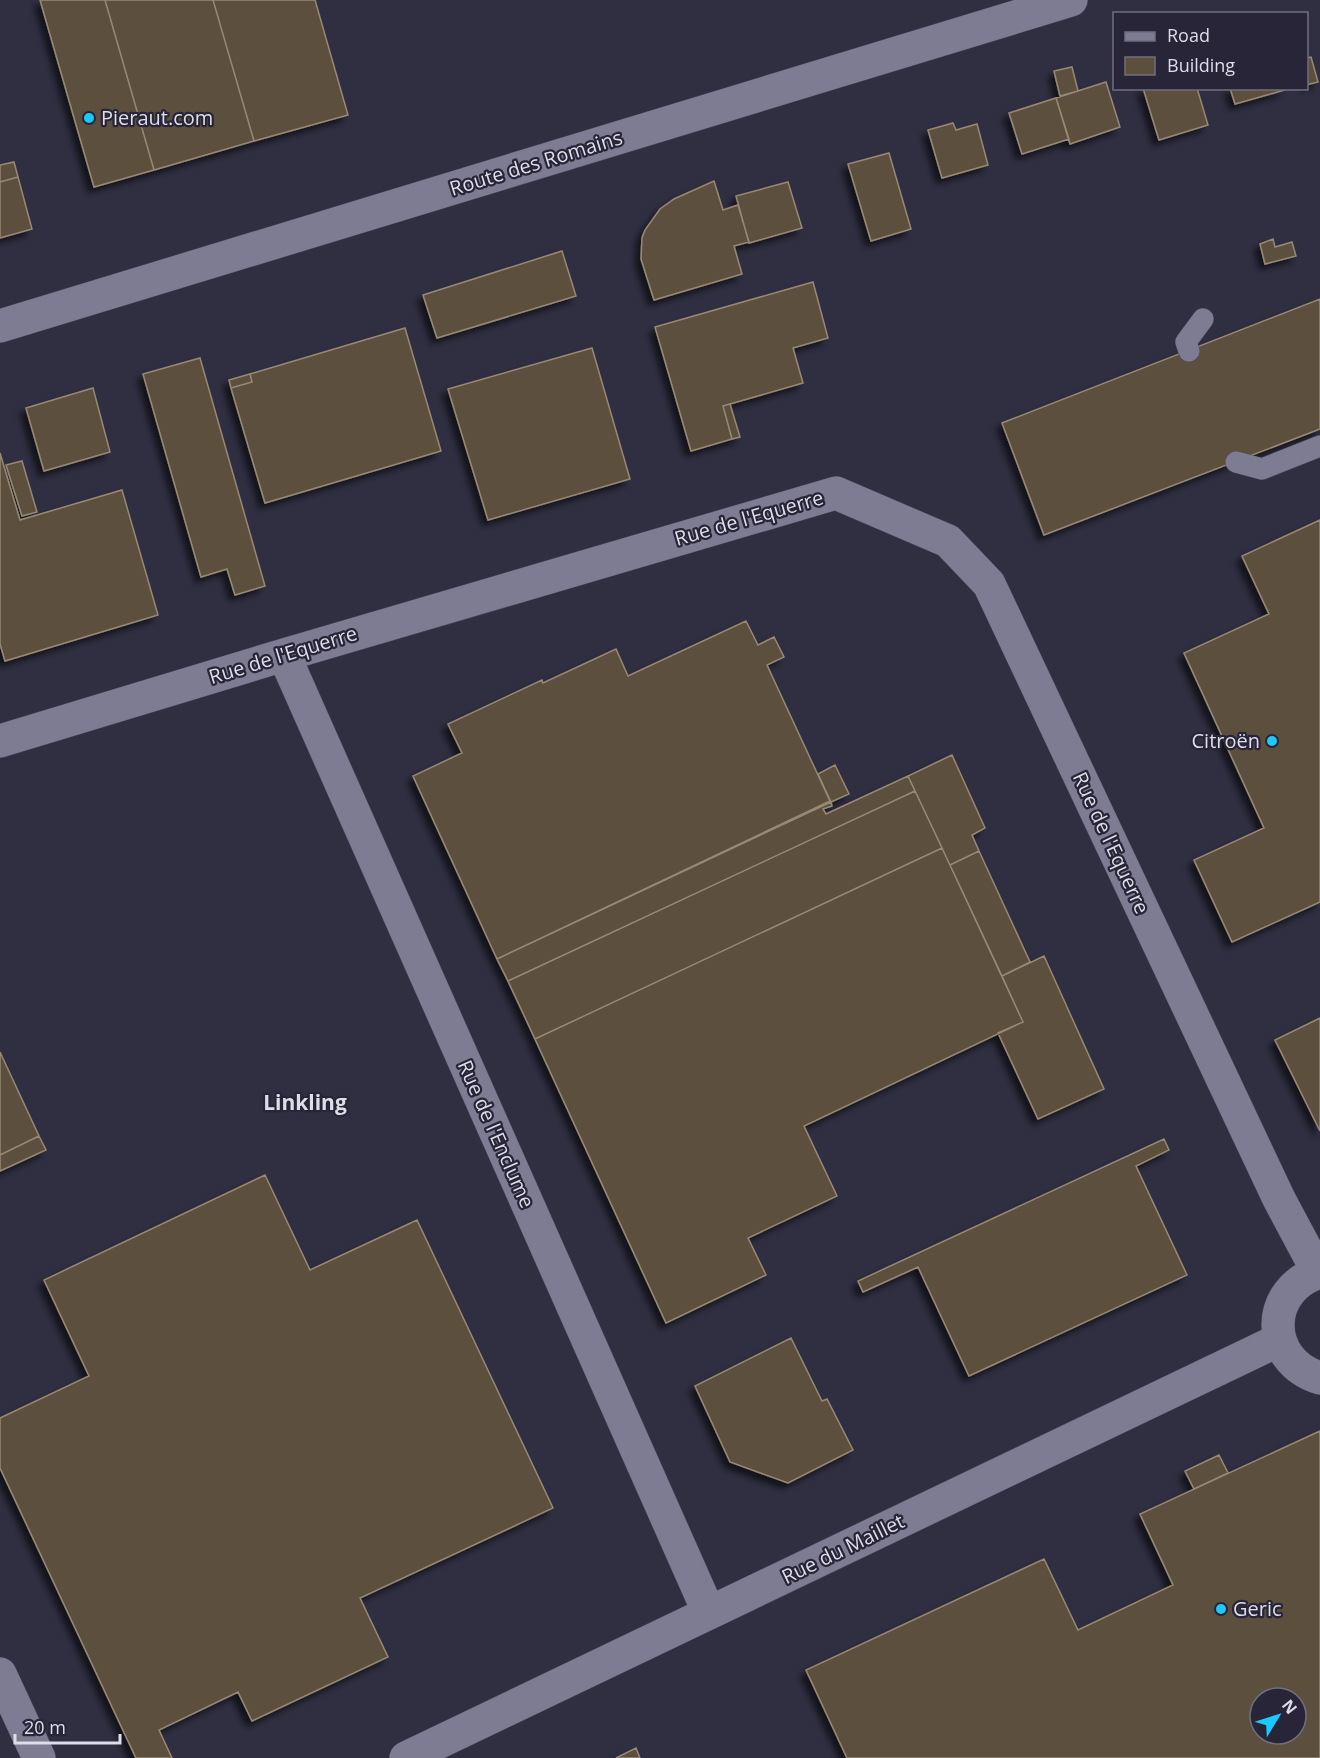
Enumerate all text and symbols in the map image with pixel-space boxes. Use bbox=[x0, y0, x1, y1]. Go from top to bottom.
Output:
legend bbox=[1113, 12, 1308, 90]
text: Road bbox=[1167, 23, 1210, 47]
text: Building bbox=[1167, 53, 1235, 77]
place label: Pieraut.com bbox=[101, 104, 213, 131]
marker: Pieraut.com bbox=[82, 111, 96, 125]
street label: Route des Romains bbox=[446, 123, 626, 202]
street label: Rue de l'Equerre bbox=[671, 483, 826, 552]
street label: Rue de l'Equerre bbox=[205, 619, 360, 690]
place label: Citroën bbox=[1192, 727, 1260, 754]
marker: Citroën bbox=[1265, 734, 1279, 748]
street label: Rue de l'Equerre bbox=[1067, 767, 1156, 918]
street label: Rue de l'Enclume bbox=[452, 1056, 541, 1212]
district label: Linkling bbox=[263, 1088, 347, 1116]
street label: Rue du Maillet bbox=[777, 1507, 909, 1590]
place label: Geric bbox=[1233, 1595, 1282, 1622]
marker: Geric bbox=[1214, 1602, 1228, 1616]
north arrow bbox=[1248, 1686, 1308, 1746]
text: N bbox=[1277, 1695, 1302, 1719]
scale bar bbox=[15, 1707, 120, 1745]
text: 20 m bbox=[24, 1715, 66, 1739]

